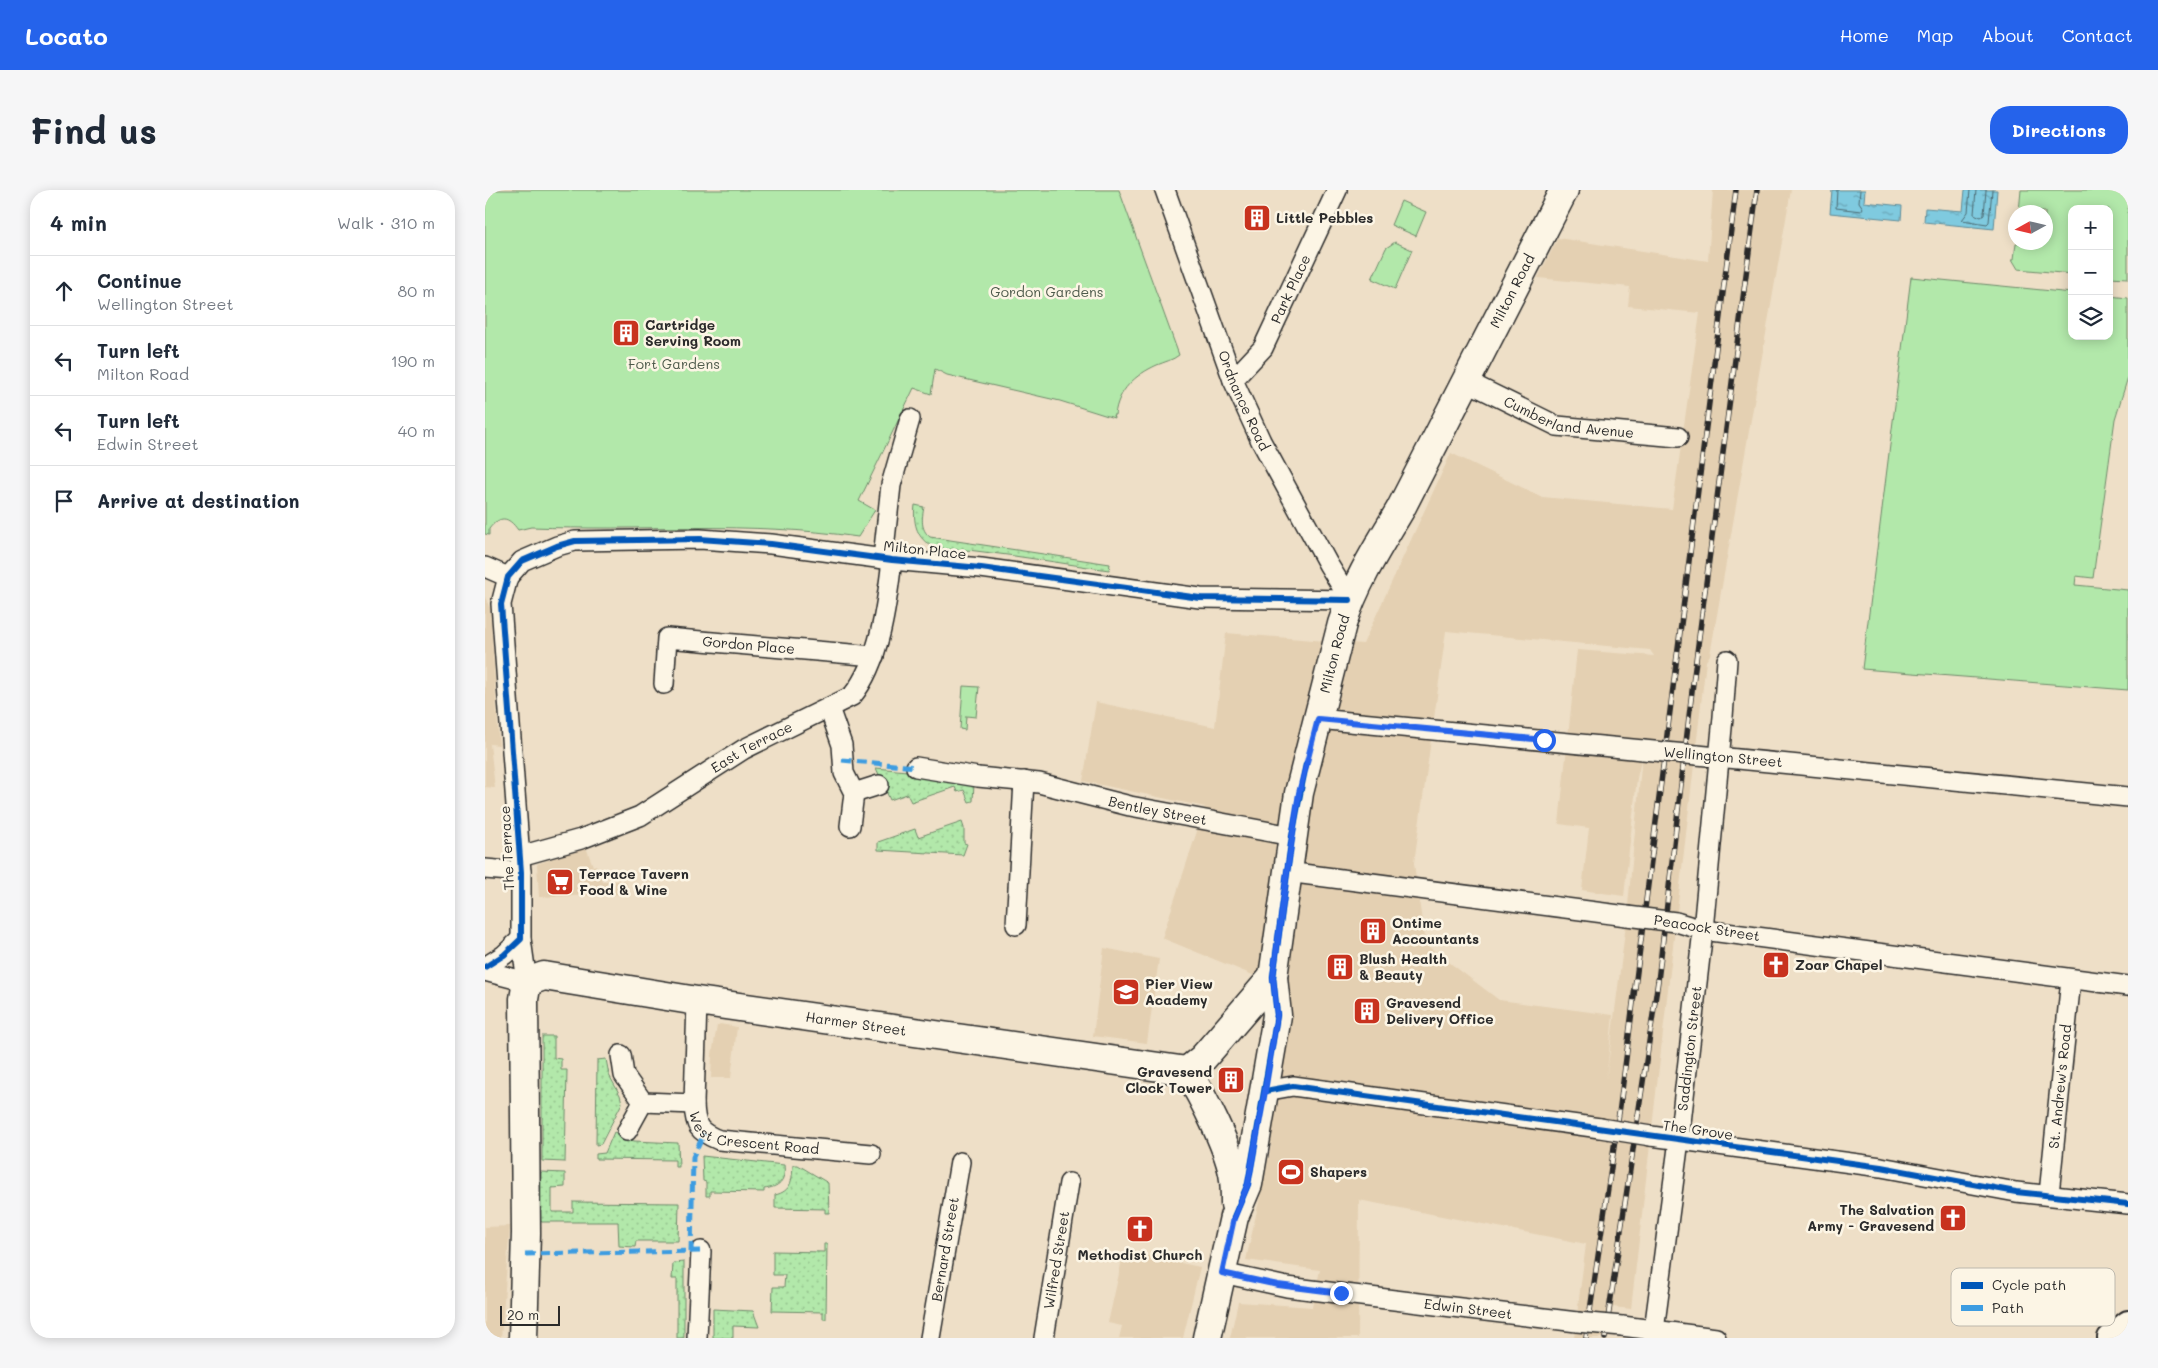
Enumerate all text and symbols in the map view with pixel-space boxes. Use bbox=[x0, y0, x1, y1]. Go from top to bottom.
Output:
text: Locato bbox=[25, 20, 108, 51]
text: Home bbox=[1840, 23, 1889, 47]
text: Map bbox=[1917, 23, 1953, 47]
text: About bbox=[1981, 23, 2034, 47]
text: Contact bbox=[2062, 23, 2133, 47]
button: Directions bbox=[1990, 106, 2128, 154]
text: Find us bbox=[30, 107, 157, 153]
building icon: Little Pebbles bbox=[1242, 203, 1272, 233]
north arrow bbox=[2008, 205, 2053, 250]
map controls bbox=[2068, 205, 2113, 340]
button: + bbox=[2068, 205, 2113, 250]
place label: Little Pebbles bbox=[1276, 208, 1373, 227]
text: 4 min bbox=[50, 209, 107, 236]
text: Walk · 310 m bbox=[337, 212, 435, 233]
street label: Milton Road bbox=[1485, 250, 1539, 331]
button: − bbox=[2068, 250, 2113, 295]
street label: Park Place bbox=[1266, 251, 1314, 326]
text: Continue bbox=[97, 268, 182, 293]
icon: ahead bbox=[50, 277, 78, 305]
text: 80 m bbox=[398, 280, 435, 301]
park label: Gordon Gardens bbox=[990, 282, 1104, 301]
text: Wellington Street bbox=[97, 293, 233, 314]
button: layers bbox=[2068, 295, 2113, 340]
place label: Cartridge Serving Room bbox=[645, 315, 741, 350]
building icon: Cartridge Serving Room bbox=[611, 318, 641, 348]
text: Turn left bbox=[97, 338, 180, 363]
icon: left bbox=[50, 347, 78, 375]
street label: Ordnance Road bbox=[1214, 348, 1275, 454]
text: 190 m bbox=[391, 350, 435, 371]
park label: Fort Gardens bbox=[628, 354, 720, 373]
text: Milton Road bbox=[97, 363, 189, 384]
street label: Cumberland Avenue bbox=[1501, 391, 1635, 442]
text: Turn left bbox=[97, 408, 180, 433]
icon: left bbox=[50, 417, 78, 445]
text: 40 m bbox=[398, 420, 435, 441]
text: Edwin Street bbox=[97, 433, 199, 454]
icon: arrive bbox=[50, 487, 78, 515]
text: Arrive at destination bbox=[97, 488, 300, 513]
street label: Milton Place bbox=[883, 536, 967, 563]
street label: Milton Road bbox=[1315, 612, 1354, 695]
street label: Gordon Place bbox=[702, 631, 796, 658]
street label: East Terrace bbox=[707, 717, 795, 777]
route start bbox=[1533, 729, 1556, 752]
street label: Wellington Street bbox=[1663, 742, 1783, 771]
street label: Bentley Street bbox=[1107, 791, 1209, 829]
street label: The Terrace bbox=[495, 805, 518, 891]
place label: Terrace Tavern Food & Wine bbox=[579, 864, 689, 899]
supermarket icon: Terrace Tavern Food & Wine bbox=[545, 867, 575, 897]
street label: Peacock Street bbox=[1653, 910, 1761, 945]
place label: Ontime Accountants bbox=[1392, 913, 1479, 948]
building icon: Ontime Accountants bbox=[1358, 916, 1388, 946]
place label: Blush Health & Beauty bbox=[1359, 949, 1447, 984]
church icon: Zoar Chapel bbox=[1761, 950, 1791, 980]
building icon: Blush Health & Beauty bbox=[1325, 952, 1355, 982]
place label: Zoar Chapel bbox=[1795, 955, 1882, 974]
place label: Pier View Academy bbox=[1145, 974, 1213, 1009]
school or university icon: Pier View Academy bbox=[1111, 977, 1141, 1007]
street label: Saddington Street bbox=[1672, 985, 1706, 1112]
place label: Gravesend Delivery Office bbox=[1386, 993, 1494, 1028]
building icon: Gravesend Delivery Office bbox=[1352, 996, 1382, 1026]
street label: Harmer Street bbox=[804, 1007, 908, 1040]
street label: St. Andrew's Road bbox=[2044, 1023, 2075, 1150]
place label: Gravesend Clock Tower bbox=[1125, 1062, 1212, 1097]
building icon: Gravesend Clock Tower bbox=[1216, 1065, 1246, 1095]
street label: West Crescent Road bbox=[685, 1110, 820, 1158]
street label: The Grove bbox=[1662, 1115, 1734, 1144]
sports icon: Shapers bbox=[1276, 1157, 1306, 1187]
place label: Shapers bbox=[1310, 1162, 1367, 1181]
street label: Bernard Street bbox=[926, 1195, 963, 1303]
place label: The Salvation Army - Gravesend bbox=[1807, 1200, 1934, 1235]
church icon: The Salvation Army - Gravesend bbox=[1938, 1203, 1968, 1233]
street label: Wilfred Street bbox=[1039, 1209, 1073, 1310]
church icon: Methodist Church bbox=[1125, 1214, 1155, 1244]
place label: Methodist Church bbox=[1078, 1245, 1202, 1264]
legend bbox=[1951, 1268, 2115, 1326]
text: Cycle path bbox=[1992, 1275, 2066, 1294]
route end bbox=[1330, 1282, 1353, 1305]
street label: Edwin Street bbox=[1423, 1294, 1514, 1323]
text: Path bbox=[1992, 1298, 2023, 1317]
scale bar bbox=[500, 1303, 560, 1326]
text: 20 m bbox=[507, 1305, 539, 1324]

